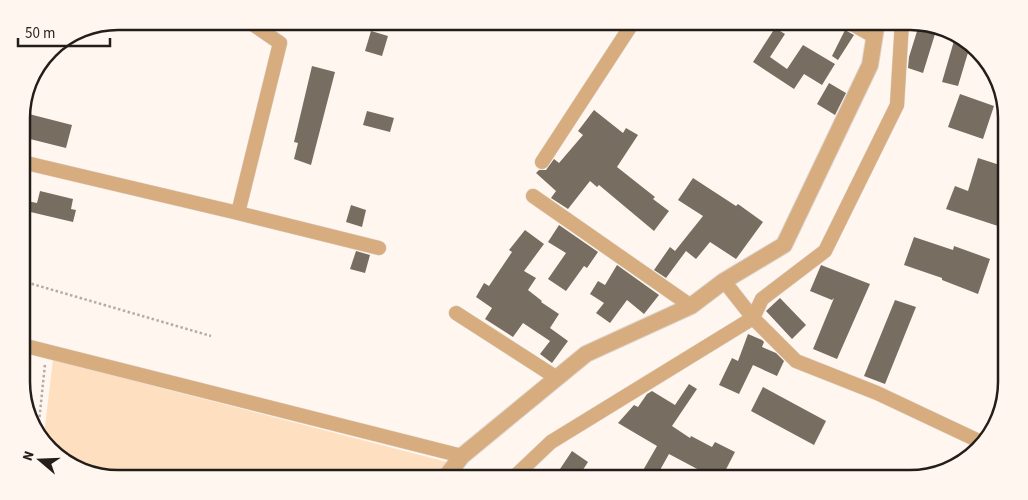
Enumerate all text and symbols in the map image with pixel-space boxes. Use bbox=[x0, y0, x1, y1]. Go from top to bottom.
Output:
scale bar bbox=[18, 15, 110, 47]
text: 50 m bbox=[25, 23, 55, 44]
north arrow bbox=[15, 435, 65, 485]
text: N bbox=[18, 448, 40, 464]

